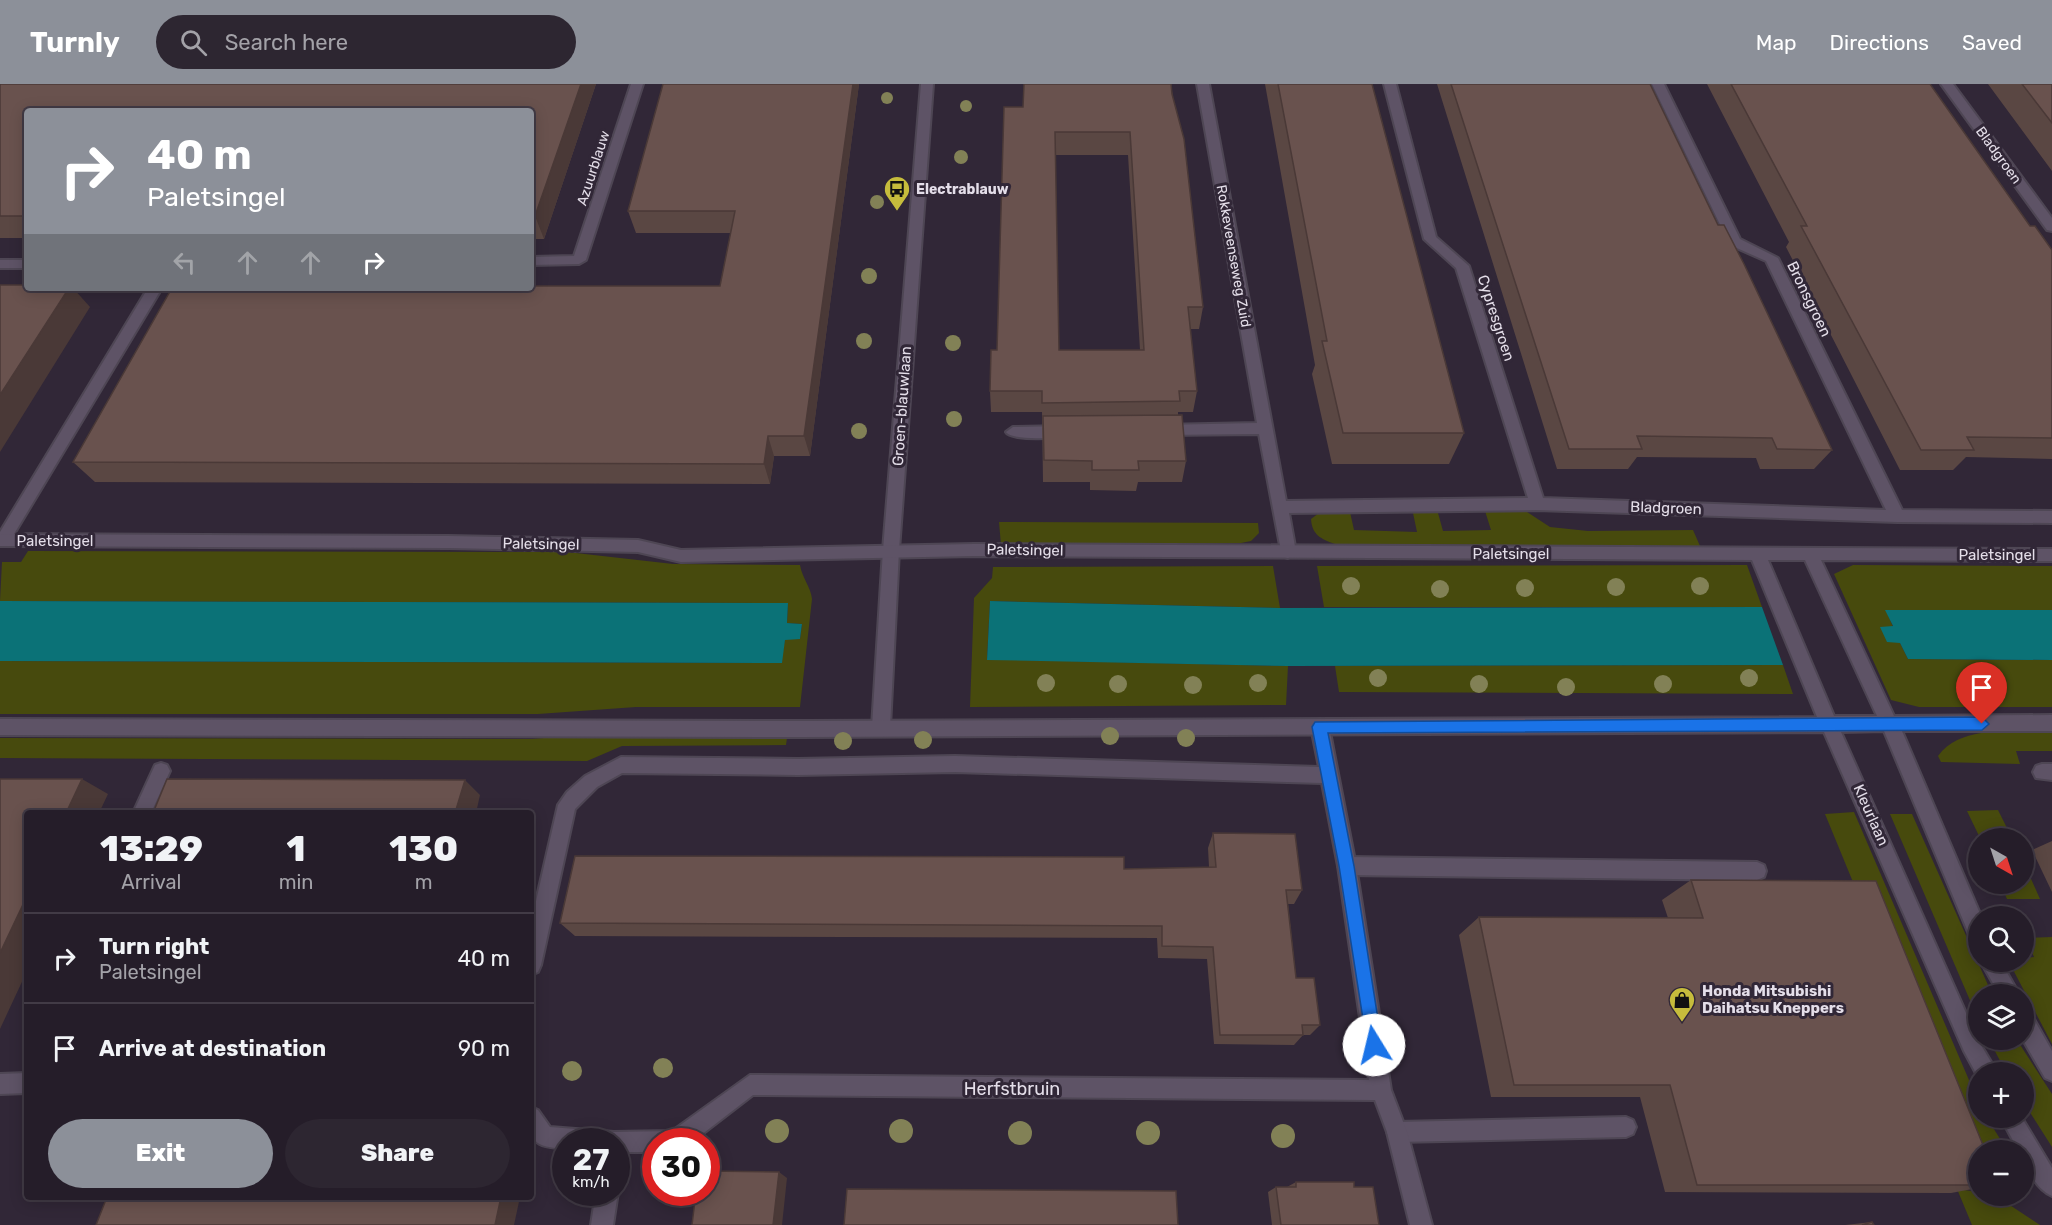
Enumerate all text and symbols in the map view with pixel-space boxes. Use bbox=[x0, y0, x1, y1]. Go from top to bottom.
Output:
search box bbox=[156, 15, 576, 69]
text: Turnly bbox=[30, 26, 120, 59]
icon: search bbox=[177, 26, 210, 59]
text: Search here bbox=[225, 29, 348, 56]
text: Map bbox=[1756, 30, 1797, 55]
text: Directions bbox=[1830, 30, 1929, 55]
text: Saved bbox=[1962, 30, 2022, 55]
street label: Bladgroen bbox=[1972, 123, 2025, 187]
street label: Azuurblauw bbox=[573, 129, 614, 208]
text: 40 m bbox=[147, 130, 252, 180]
icon: right bbox=[48, 132, 126, 210]
bus stop icon: Electrablauw bbox=[882, 174, 912, 212]
text: Paletsingel bbox=[147, 181, 286, 213]
place label: Electrablauw bbox=[916, 181, 1009, 198]
street label: Rokkeveenseweg Zuid bbox=[1213, 184, 1254, 329]
icon: left bbox=[168, 246, 201, 279]
icon: ahead bbox=[231, 246, 264, 279]
icon: ahead bbox=[294, 246, 327, 279]
icon: right bbox=[357, 246, 390, 279]
street label: Bronsgroen bbox=[1783, 258, 1835, 340]
street label: Cypresgroen bbox=[1474, 273, 1518, 363]
street label: Groen-blauwlaan bbox=[889, 345, 915, 467]
street label: Bladgroen bbox=[1630, 498, 1702, 518]
street label: Paletsingel bbox=[17, 532, 94, 550]
street label: Paletsingel bbox=[502, 534, 580, 554]
street label: Paletsingel bbox=[986, 540, 1064, 560]
street label: Paletsingel bbox=[1473, 545, 1550, 563]
street label: Paletsingel bbox=[1959, 546, 2036, 564]
pin bbox=[1956, 662, 2007, 724]
icon: arrive bbox=[1965, 671, 1998, 704]
street label: Kleurlaan bbox=[1850, 782, 1892, 848]
text: 13:29 bbox=[100, 827, 203, 870]
text: 1 bbox=[287, 827, 306, 870]
text: 130 bbox=[389, 827, 458, 870]
north arrow bbox=[1968, 828, 2034, 894]
map controls bbox=[1968, 828, 2034, 1206]
text: Arrival bbox=[121, 870, 181, 894]
text: min bbox=[279, 870, 313, 894]
text: m bbox=[415, 870, 433, 894]
button: search bbox=[1968, 906, 2034, 972]
text: Turn right bbox=[99, 933, 209, 960]
icon: right bbox=[48, 942, 81, 975]
text: 40 m bbox=[457, 945, 510, 972]
text: Paletsingel bbox=[99, 960, 202, 984]
place label: Honda Mitsubishi Daihatsu Kneppers bbox=[1702, 982, 1844, 1017]
button: layers bbox=[1968, 984, 2034, 1050]
shop icon: Honda Mitsubishi Daihatsu Kneppers bbox=[1667, 985, 1697, 1023]
position arrow bbox=[1342, 1013, 1406, 1077]
icon: arrive bbox=[48, 1032, 81, 1065]
text: Arrive at destination bbox=[99, 1035, 326, 1062]
text: 90 m bbox=[458, 1035, 510, 1062]
button: + bbox=[1968, 1062, 2034, 1128]
street label: Herfstbruin bbox=[964, 1078, 1060, 1100]
button: Exit bbox=[48, 1119, 273, 1188]
button: Share bbox=[285, 1119, 510, 1188]
speed limit sign: 30 bbox=[642, 1128, 720, 1206]
button: − bbox=[1968, 1140, 2034, 1206]
text: 27 bbox=[573, 1142, 609, 1178]
text: km/h bbox=[572, 1173, 610, 1191]

